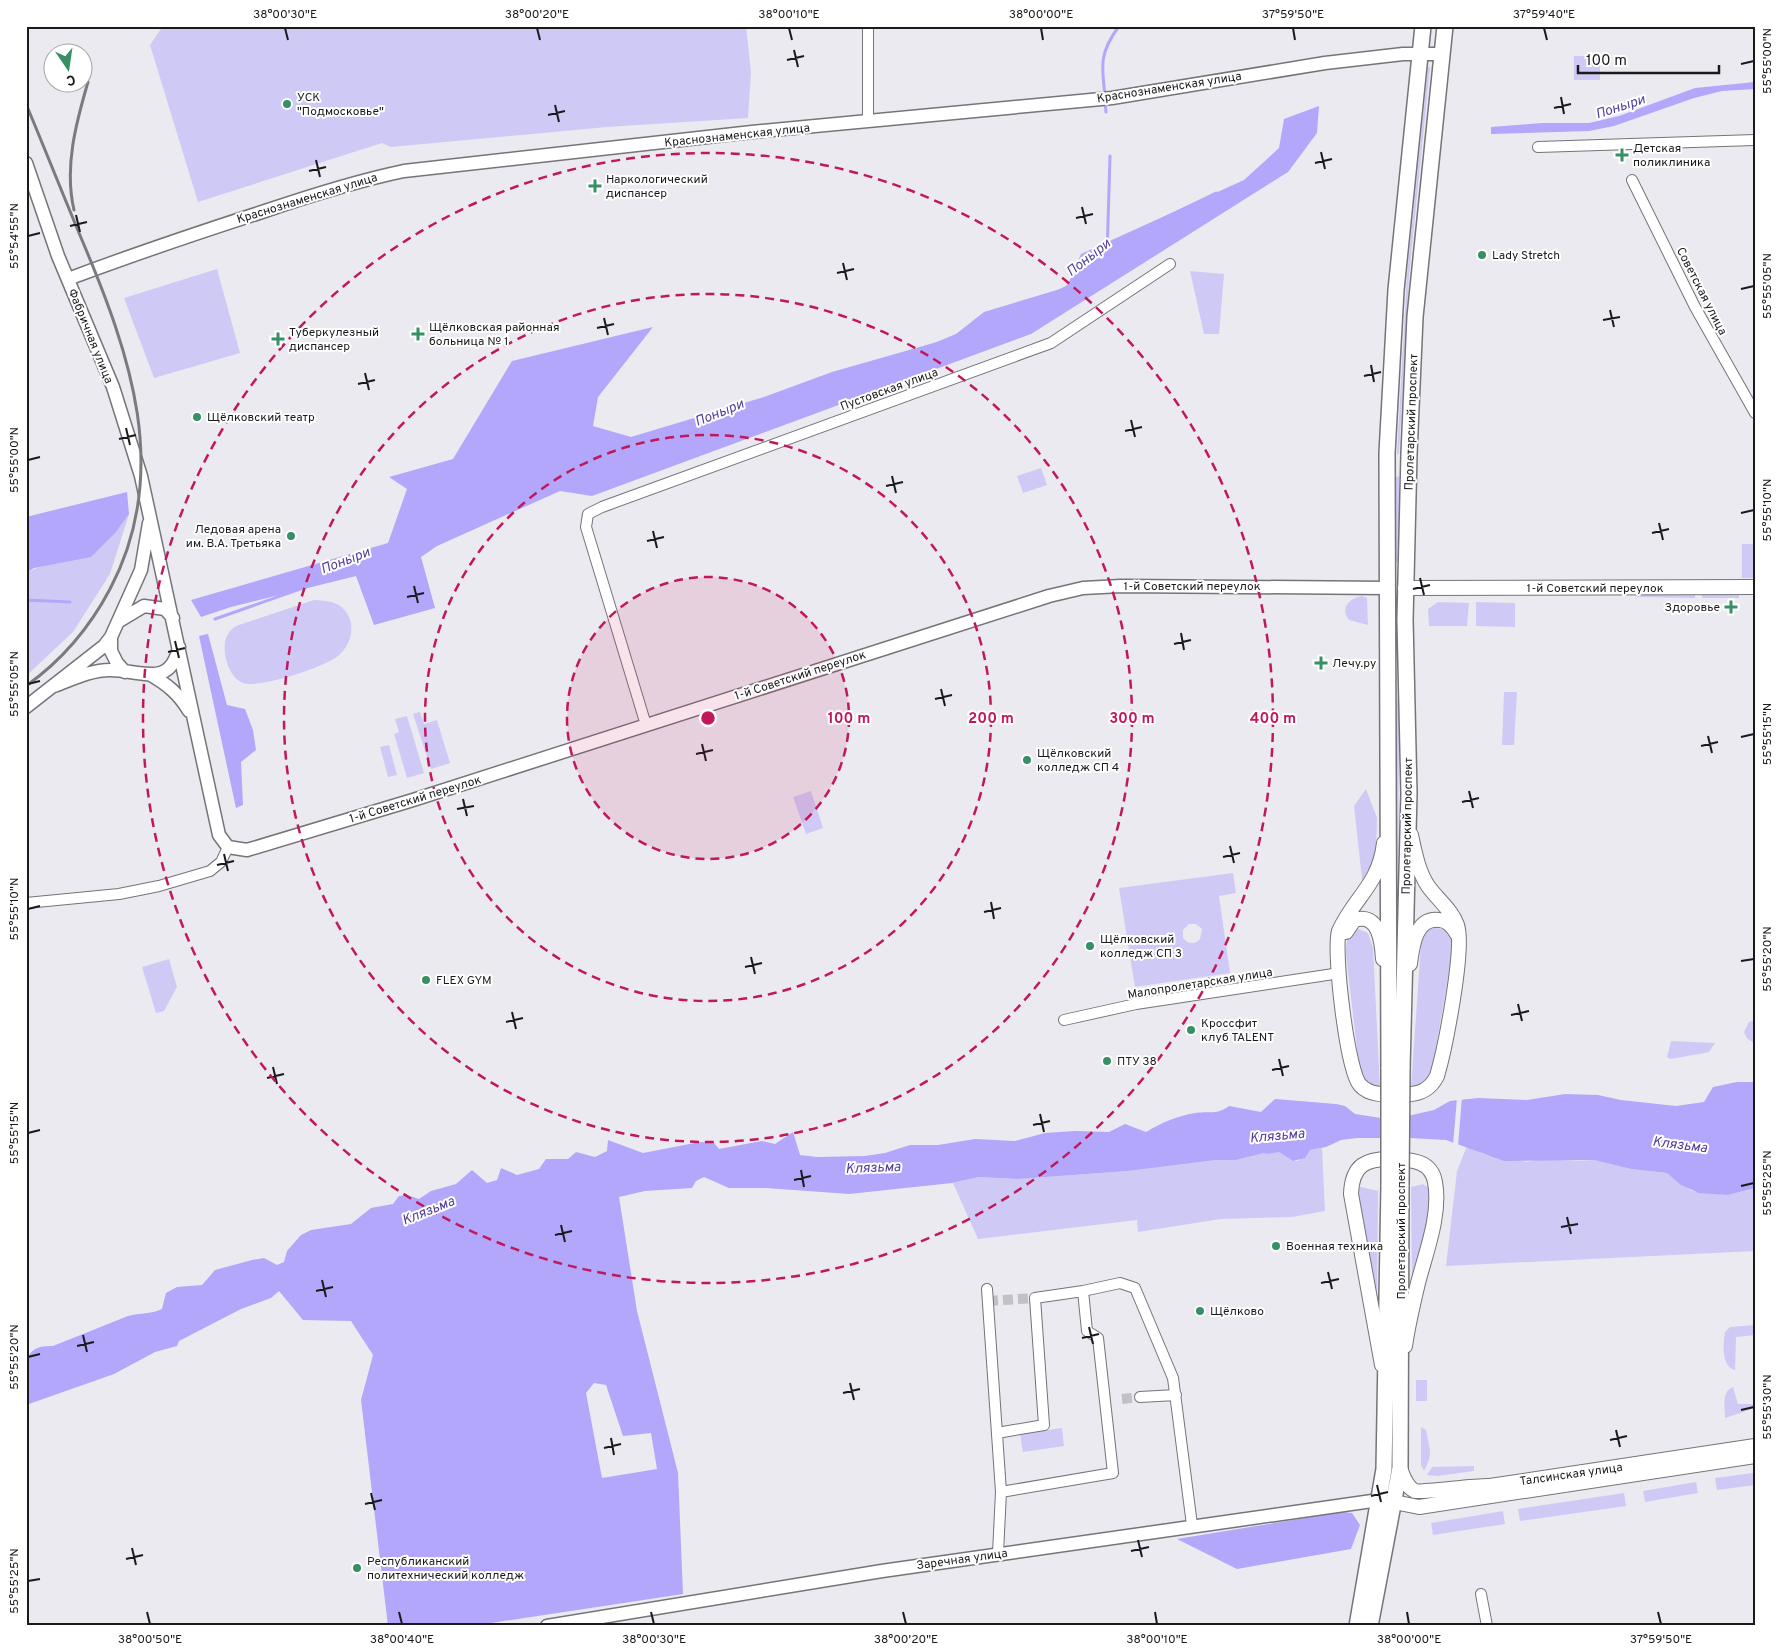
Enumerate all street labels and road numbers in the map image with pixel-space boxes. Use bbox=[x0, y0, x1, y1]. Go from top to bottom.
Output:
street label: Краснознаменская улица bbox=[1096, 69, 1243, 107]
street label: Краснознаменская улица bbox=[664, 120, 811, 152]
street label: Краснознаменская улица bbox=[235, 170, 380, 228]
street label: Советская улица bbox=[1672, 245, 1730, 338]
street label: Фабричная улица bbox=[64, 287, 116, 386]
street label: Пролетарский проспект bbox=[1402, 353, 1422, 491]
street label: Пустовская улица bbox=[838, 365, 940, 415]
street label: 1-й Советский переулок bbox=[1123, 579, 1261, 595]
street label: 1-й Советский переулок bbox=[1526, 581, 1664, 597]
street label: 1-й Советский переулок bbox=[733, 647, 868, 705]
street label: Пролетарский проспект bbox=[1399, 757, 1417, 895]
street label: 1-й Советский переулок bbox=[347, 772, 483, 828]
street label: Малопролетарская улица bbox=[1127, 965, 1274, 1003]
street label: Пролетарский проспект bbox=[1394, 1162, 1410, 1299]
street label: Талсинская улица bbox=[1519, 1460, 1624, 1490]
street label: Заречная улица bbox=[915, 1546, 1009, 1574]

